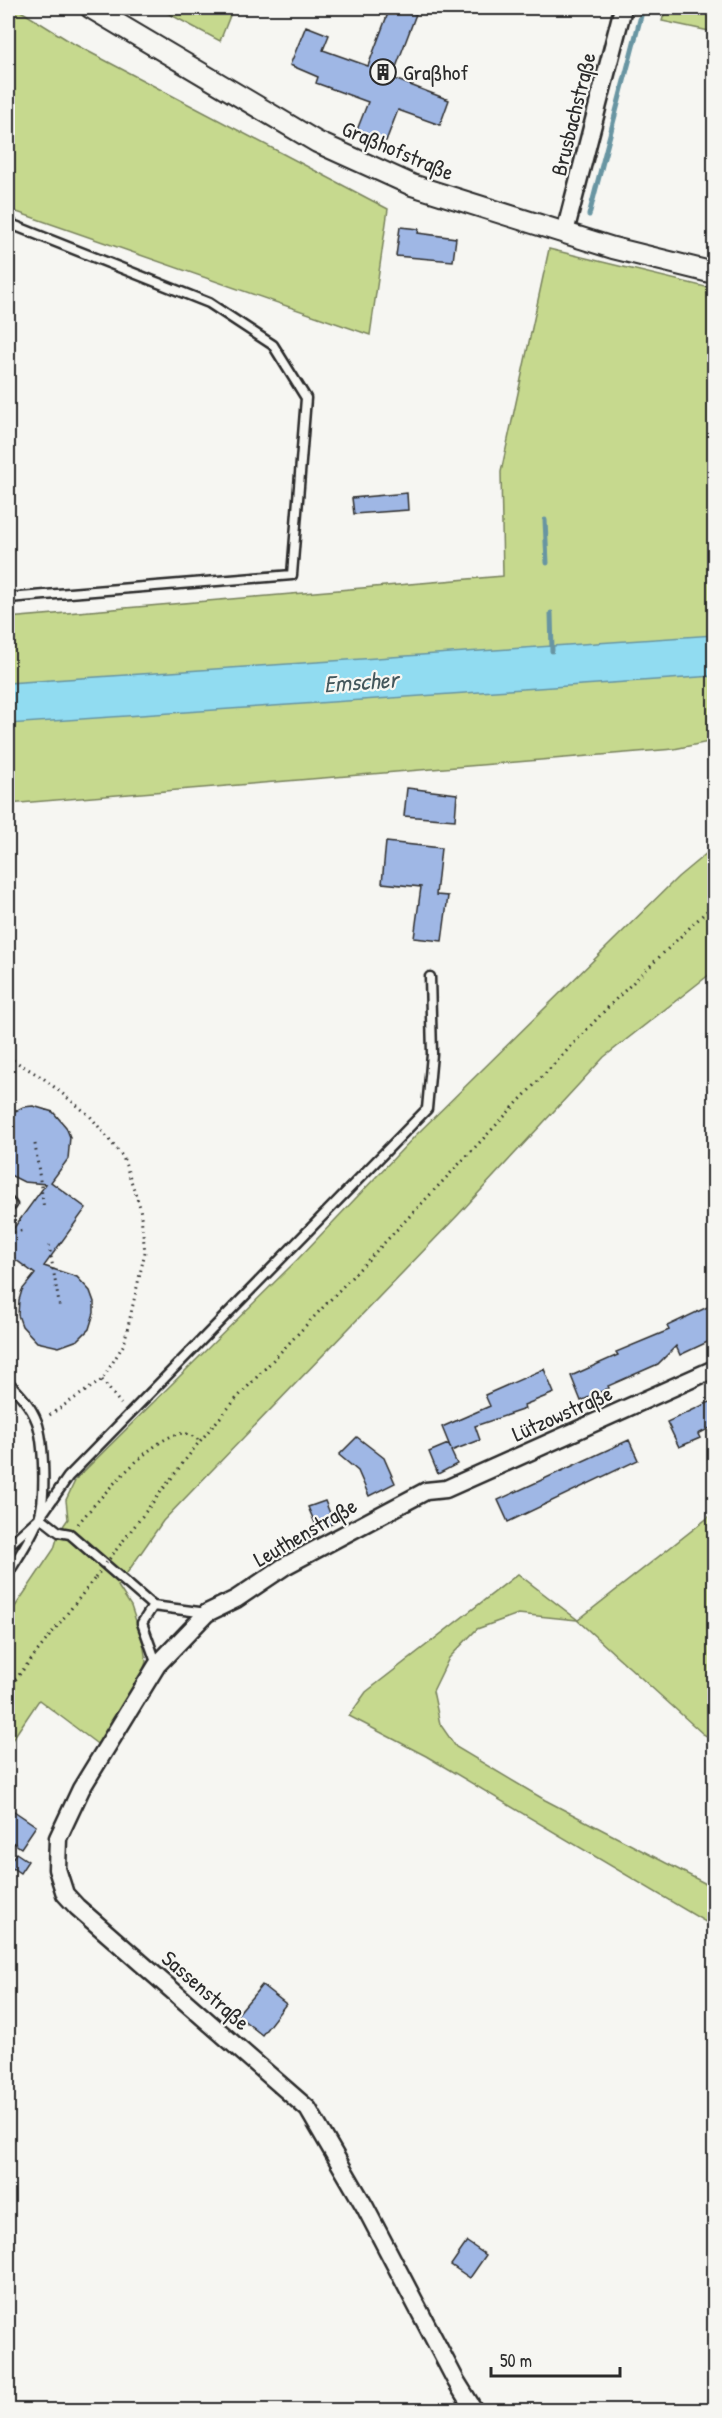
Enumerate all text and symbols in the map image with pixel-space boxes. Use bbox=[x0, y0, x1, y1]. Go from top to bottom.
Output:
street label: Brusbachstraße bbox=[543, 49, 603, 179]
building icon: Graßhof bbox=[368, 57, 398, 87]
place label: Graßhof bbox=[403, 57, 468, 87]
street label: Graßhofstraße bbox=[337, 113, 459, 187]
water label: Emscher bbox=[323, 662, 402, 700]
street label: Lützowstraße bbox=[507, 1378, 617, 1448]
street label: Leuthenstraße bbox=[248, 1490, 362, 1574]
street label: Sassenstraße bbox=[155, 1943, 257, 2037]
scale bar bbox=[491, 2340, 620, 2378]
text: 50 m bbox=[500, 2348, 532, 2373]

